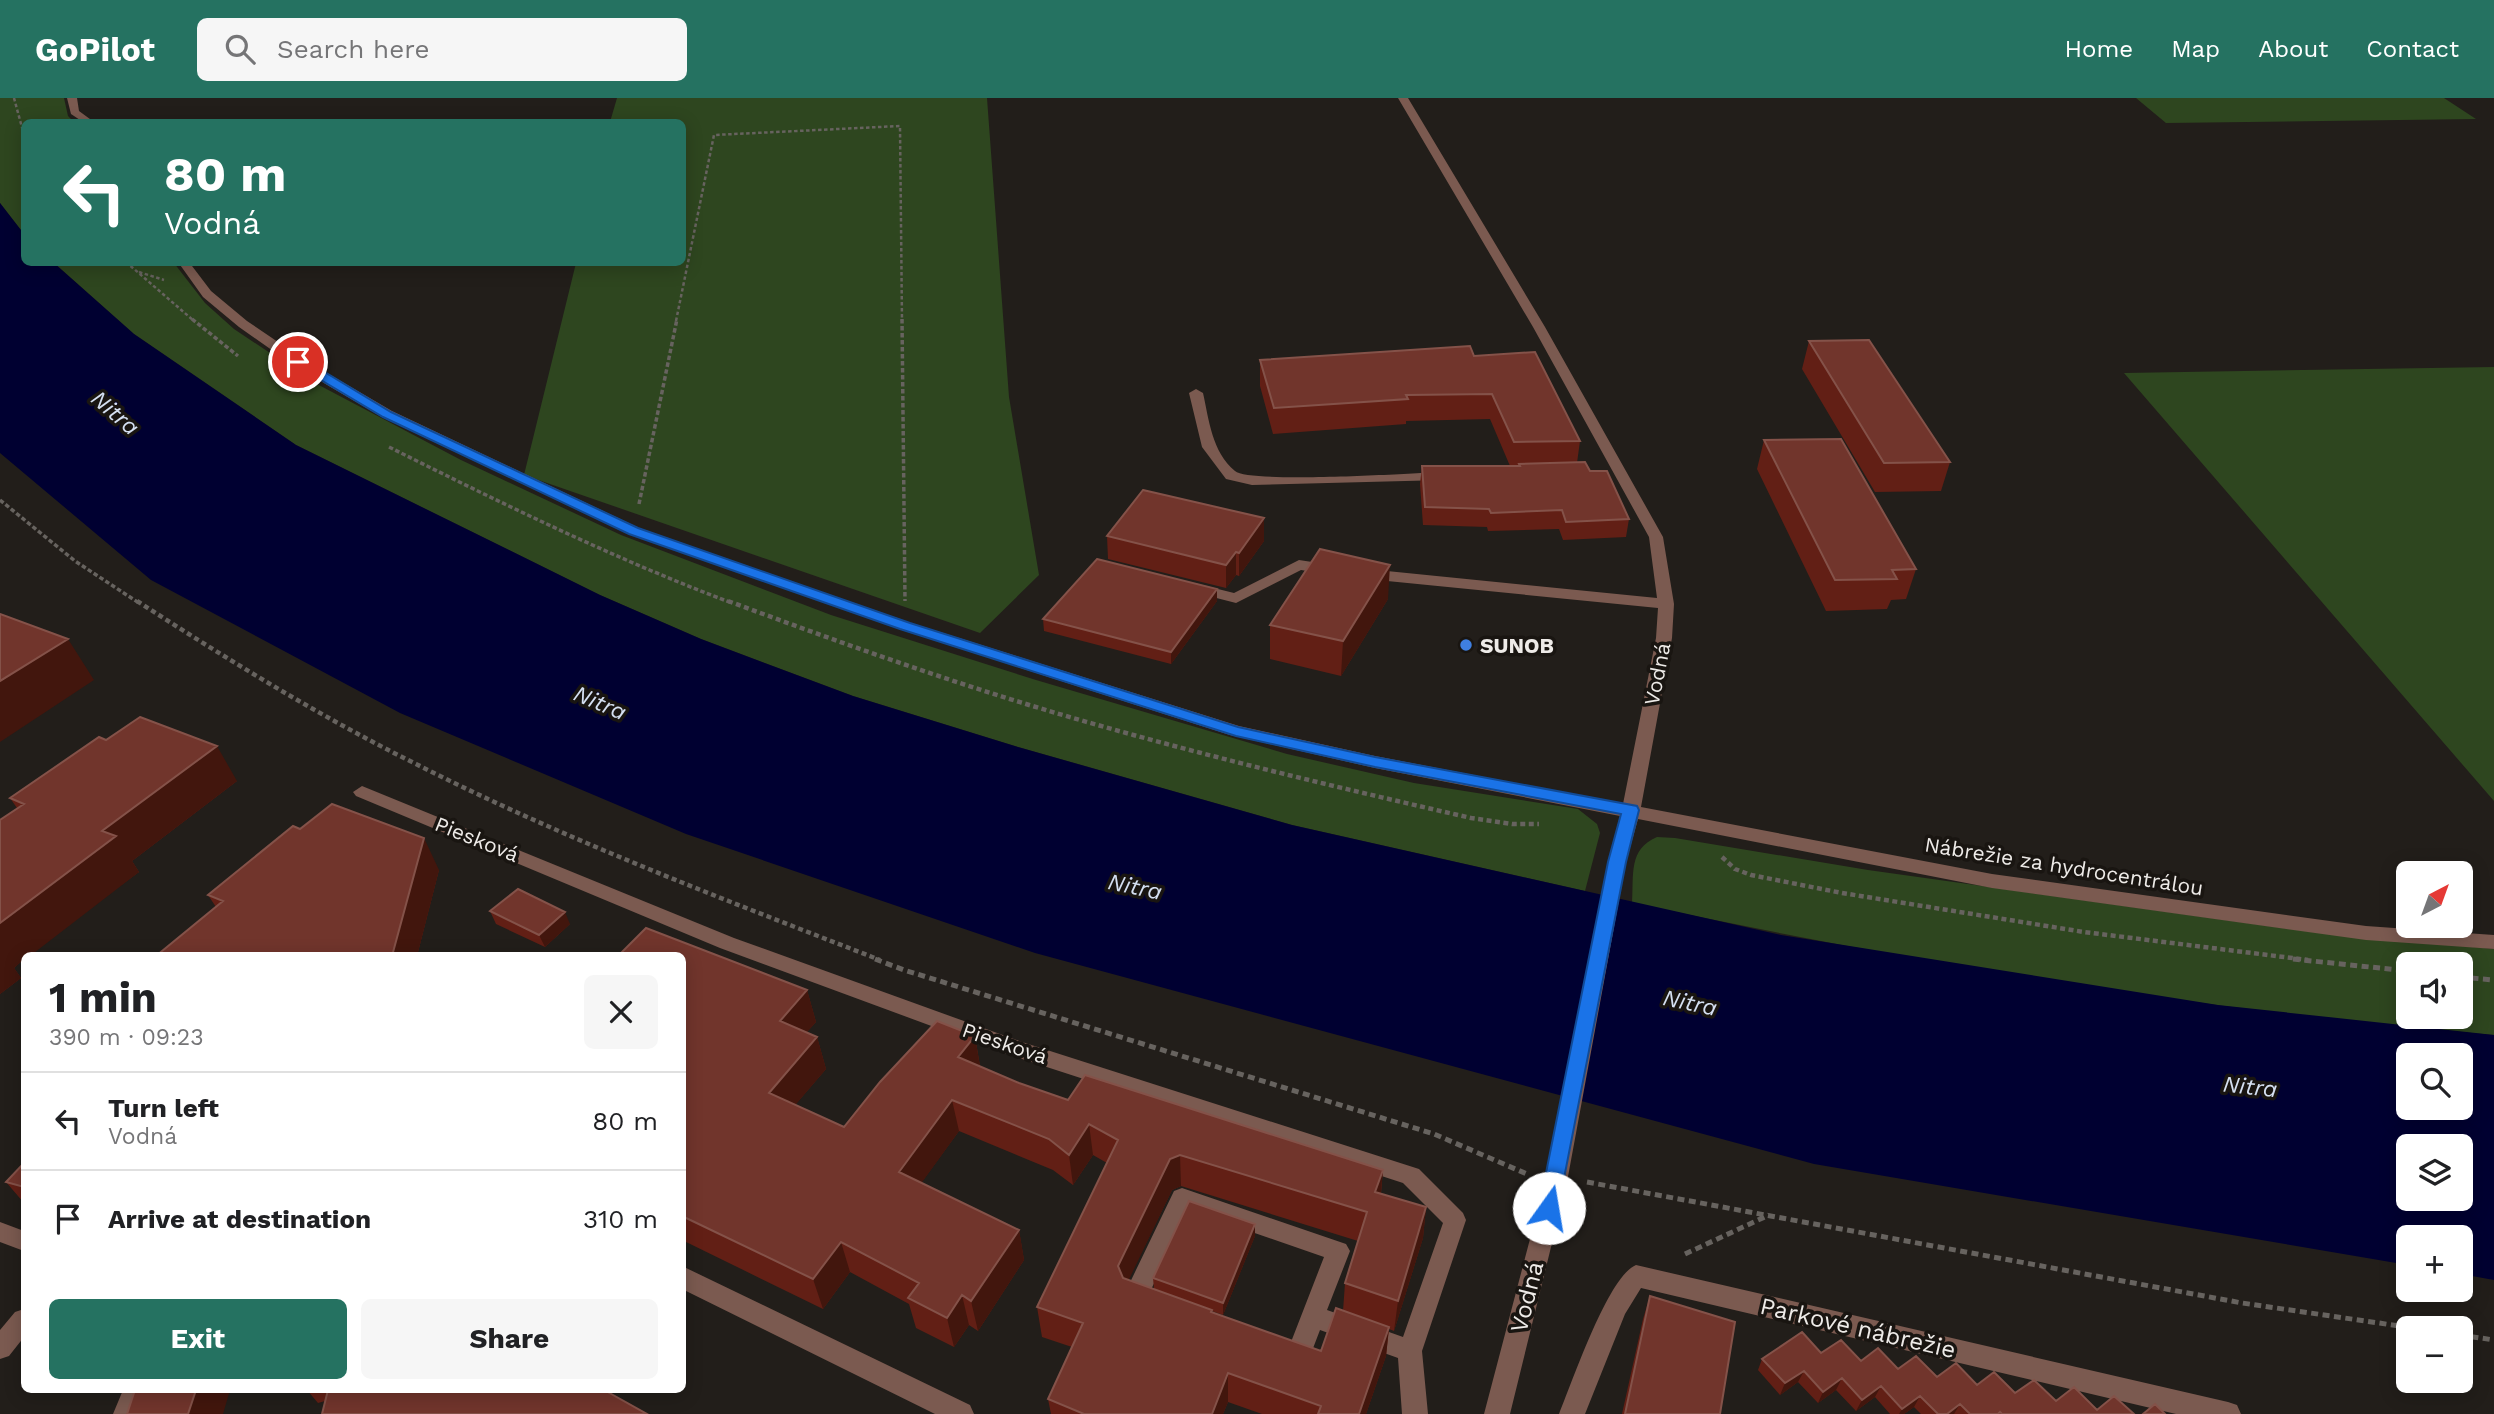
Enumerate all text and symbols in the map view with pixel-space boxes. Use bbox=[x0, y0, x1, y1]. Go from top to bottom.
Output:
search box bbox=[197, 18, 687, 81]
text: GoPilot bbox=[35, 30, 155, 69]
icon: search bbox=[221, 30, 259, 68]
text: Search here bbox=[277, 34, 429, 64]
text: Home bbox=[2065, 35, 2133, 63]
text: Map bbox=[2171, 35, 2220, 63]
text: About bbox=[2258, 35, 2328, 63]
text: Contact bbox=[2366, 35, 2459, 63]
text: 80 m bbox=[164, 145, 286, 203]
icon: left bbox=[49, 147, 140, 238]
text: Vodná bbox=[164, 204, 260, 242]
pin bbox=[268, 332, 328, 392]
icon: arrive bbox=[279, 343, 317, 381]
water label: Nitra bbox=[86, 385, 144, 441]
place label: SUNOB bbox=[1480, 633, 1554, 658]
marker: SUNOB bbox=[1458, 637, 1474, 653]
street label: Vodná bbox=[1639, 640, 1675, 707]
water label: Nitra bbox=[570, 680, 630, 726]
street label: Piesková bbox=[431, 811, 523, 867]
street label: Nábrežie za hydrocentrálou bbox=[1923, 832, 2205, 900]
north arrow bbox=[2396, 861, 2473, 938]
map controls bbox=[2396, 861, 2473, 1393]
water label: Nitra bbox=[1106, 868, 1164, 906]
button: sound bbox=[2396, 952, 2473, 1029]
text: 1 min bbox=[49, 973, 157, 1022]
button: close bbox=[584, 975, 658, 1049]
water label: Nitra bbox=[1661, 984, 1719, 1022]
street label: Piesková bbox=[959, 1017, 1051, 1069]
text: 390 m · 09:23 bbox=[49, 1024, 204, 1051]
button: search bbox=[2396, 1043, 2473, 1120]
water label: Nitra bbox=[2222, 1071, 2278, 1103]
text: Turn left bbox=[108, 1093, 219, 1123]
icon: left bbox=[49, 1102, 87, 1140]
text: 80 m bbox=[592, 1106, 658, 1136]
text: Vodná bbox=[108, 1123, 177, 1150]
button: layers bbox=[2396, 1134, 2473, 1211]
position arrow bbox=[1512, 1171, 1586, 1245]
icon: arrive bbox=[49, 1200, 87, 1238]
text: Arrive at destination bbox=[108, 1204, 371, 1234]
text: 310 m bbox=[583, 1204, 658, 1234]
button: + bbox=[2396, 1225, 2473, 1302]
street label: Vodná bbox=[1505, 1259, 1549, 1335]
street label: Parkové nábrežie bbox=[1757, 1292, 1959, 1364]
button: Exit bbox=[49, 1299, 347, 1379]
button: Share bbox=[361, 1299, 658, 1379]
button: − bbox=[2396, 1316, 2473, 1393]

